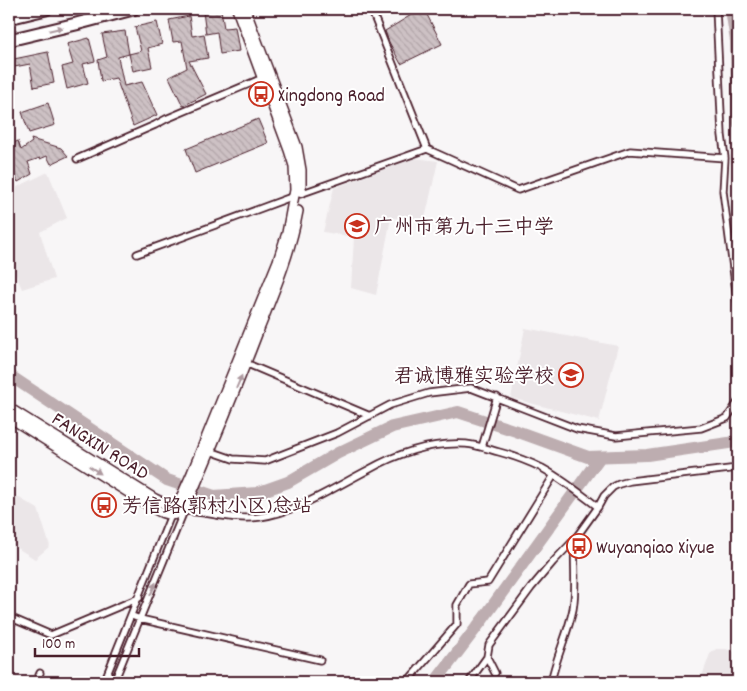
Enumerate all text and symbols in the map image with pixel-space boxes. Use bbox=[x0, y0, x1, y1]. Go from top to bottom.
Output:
one-way arrow bbox=[49, 25, 64, 33]
bus stop icon: Xingdong Road bbox=[248, 81, 274, 107]
place label: Xingdong Road bbox=[278, 83, 385, 111]
school or university icon: 广州市第九十三中学 bbox=[344, 213, 370, 239]
place label: 广州市第九十三中学 bbox=[374, 215, 554, 243]
school or university icon: 君诚博雅实验学校 bbox=[558, 362, 584, 388]
place label: 君诚博雅实验学校 bbox=[394, 364, 554, 392]
one-way arrow bbox=[235, 374, 243, 389]
street label: FANGXIN ROAD bbox=[45, 407, 153, 489]
one-way arrow bbox=[88, 466, 101, 475]
bus stop icon: 芳信路(郭村小区)总站 bbox=[91, 492, 117, 518]
place label: 芳信路(郭村小区)总站 bbox=[122, 494, 312, 522]
bus stop icon: Wuyanqiao Xiyue bbox=[566, 533, 592, 559]
place label: Wuyanqiao Xiyue bbox=[596, 535, 715, 563]
one-way arrow bbox=[149, 582, 157, 596]
scale bar bbox=[35, 626, 139, 658]
text: 100 m bbox=[42, 634, 75, 656]

